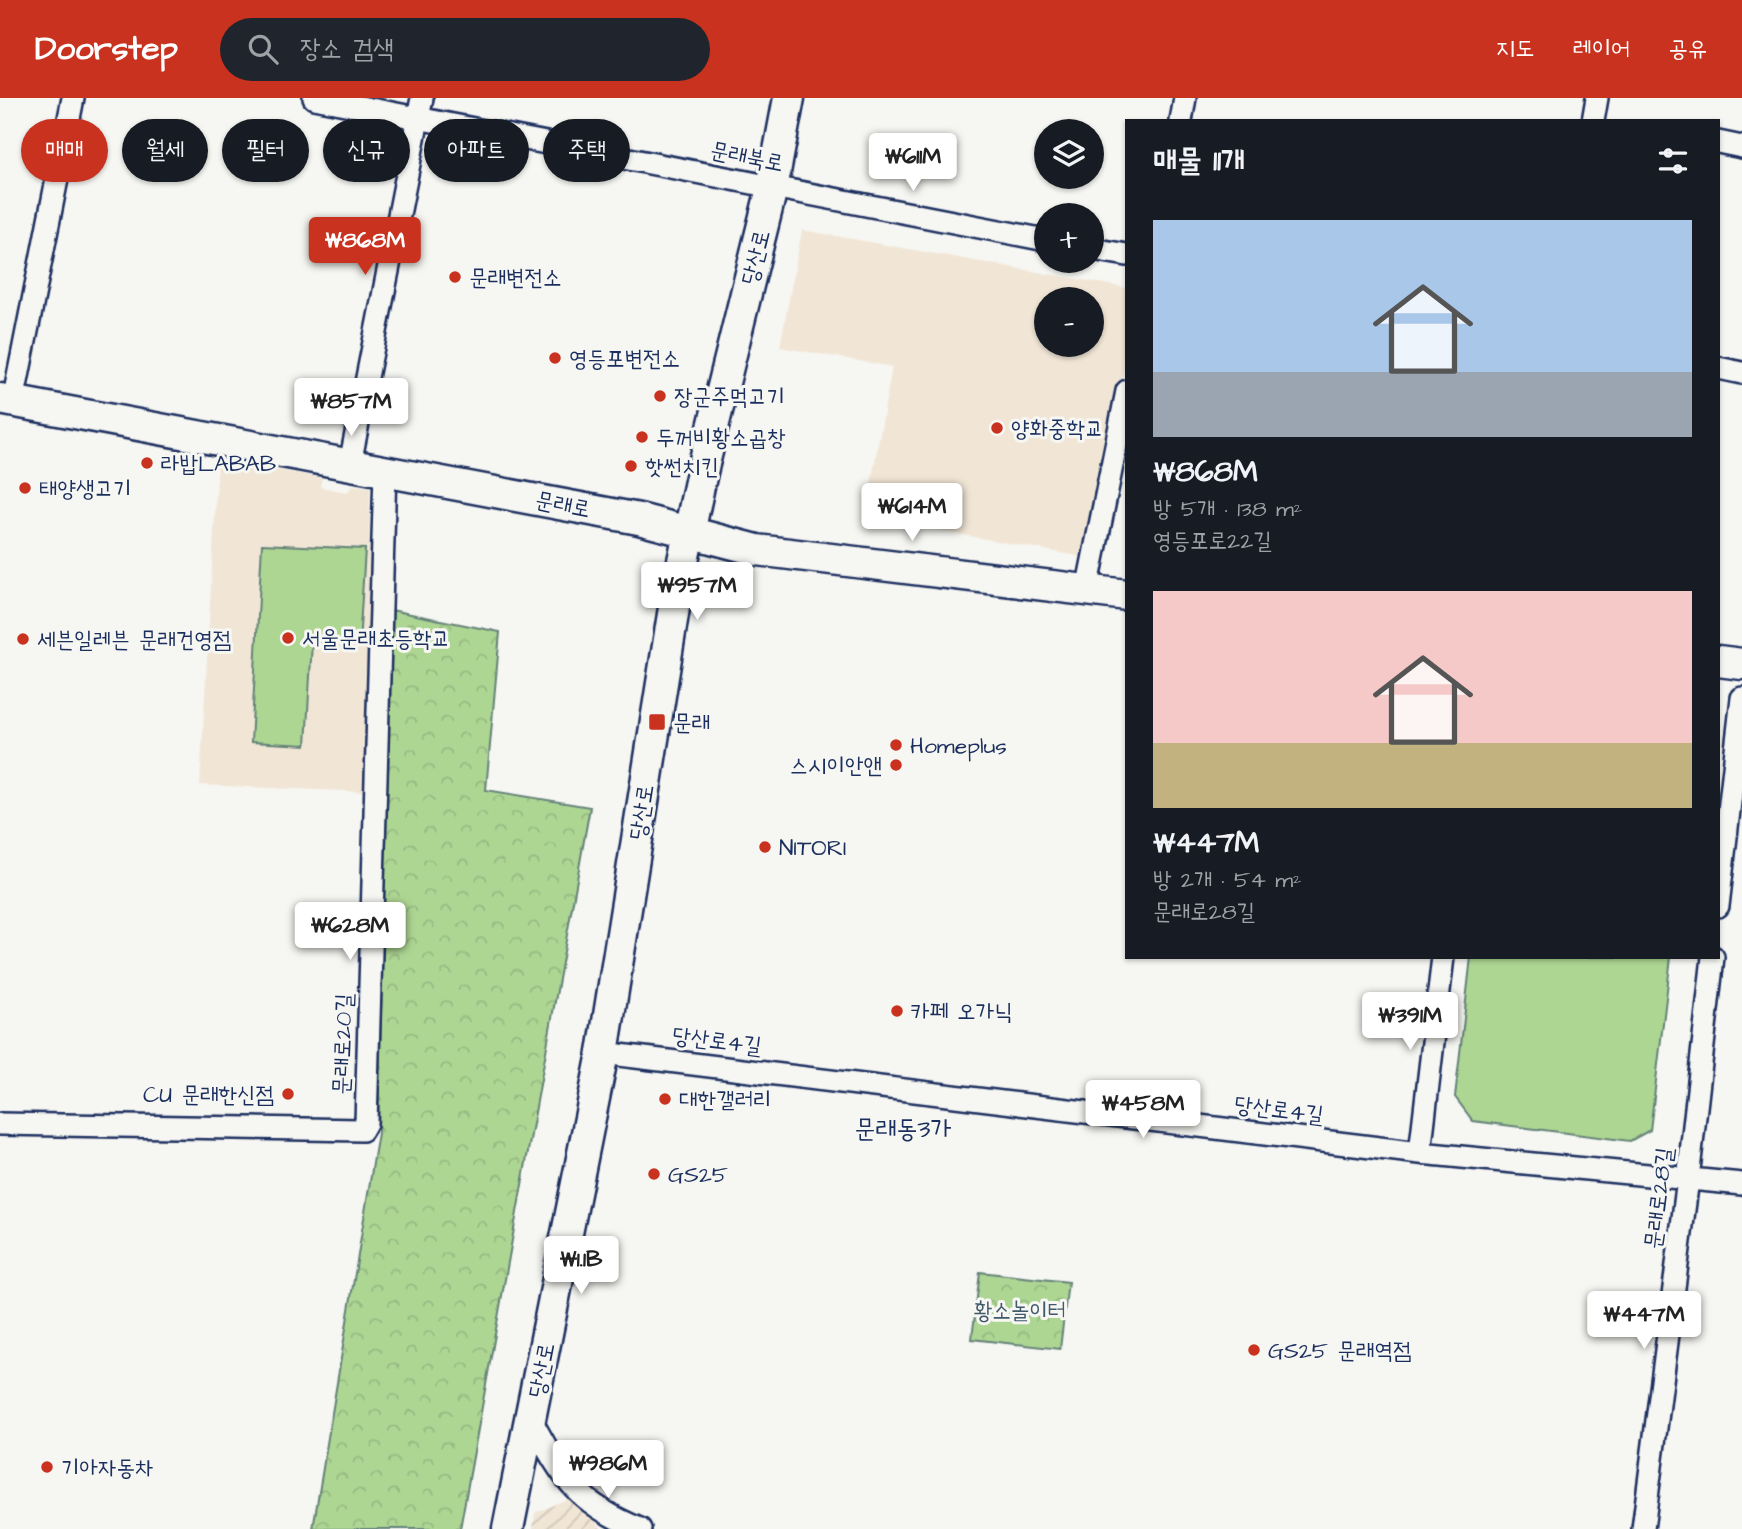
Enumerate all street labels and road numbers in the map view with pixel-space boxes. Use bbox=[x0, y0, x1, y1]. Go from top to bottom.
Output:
street label: 문래북로 bbox=[707, 134, 786, 180]
street label: 당산로 bbox=[734, 226, 778, 288]
street label: 문래로 bbox=[533, 484, 593, 526]
street label: 당산로 bbox=[622, 782, 662, 842]
street label: 문래로20길 bbox=[325, 993, 361, 1095]
street label: 당산로4길 bbox=[670, 1020, 763, 1062]
street label: 당산로4길 bbox=[1232, 1089, 1325, 1131]
street label: 문래로28길 bbox=[1637, 1145, 1681, 1251]
street label: 당산로 bbox=[521, 1340, 563, 1400]

